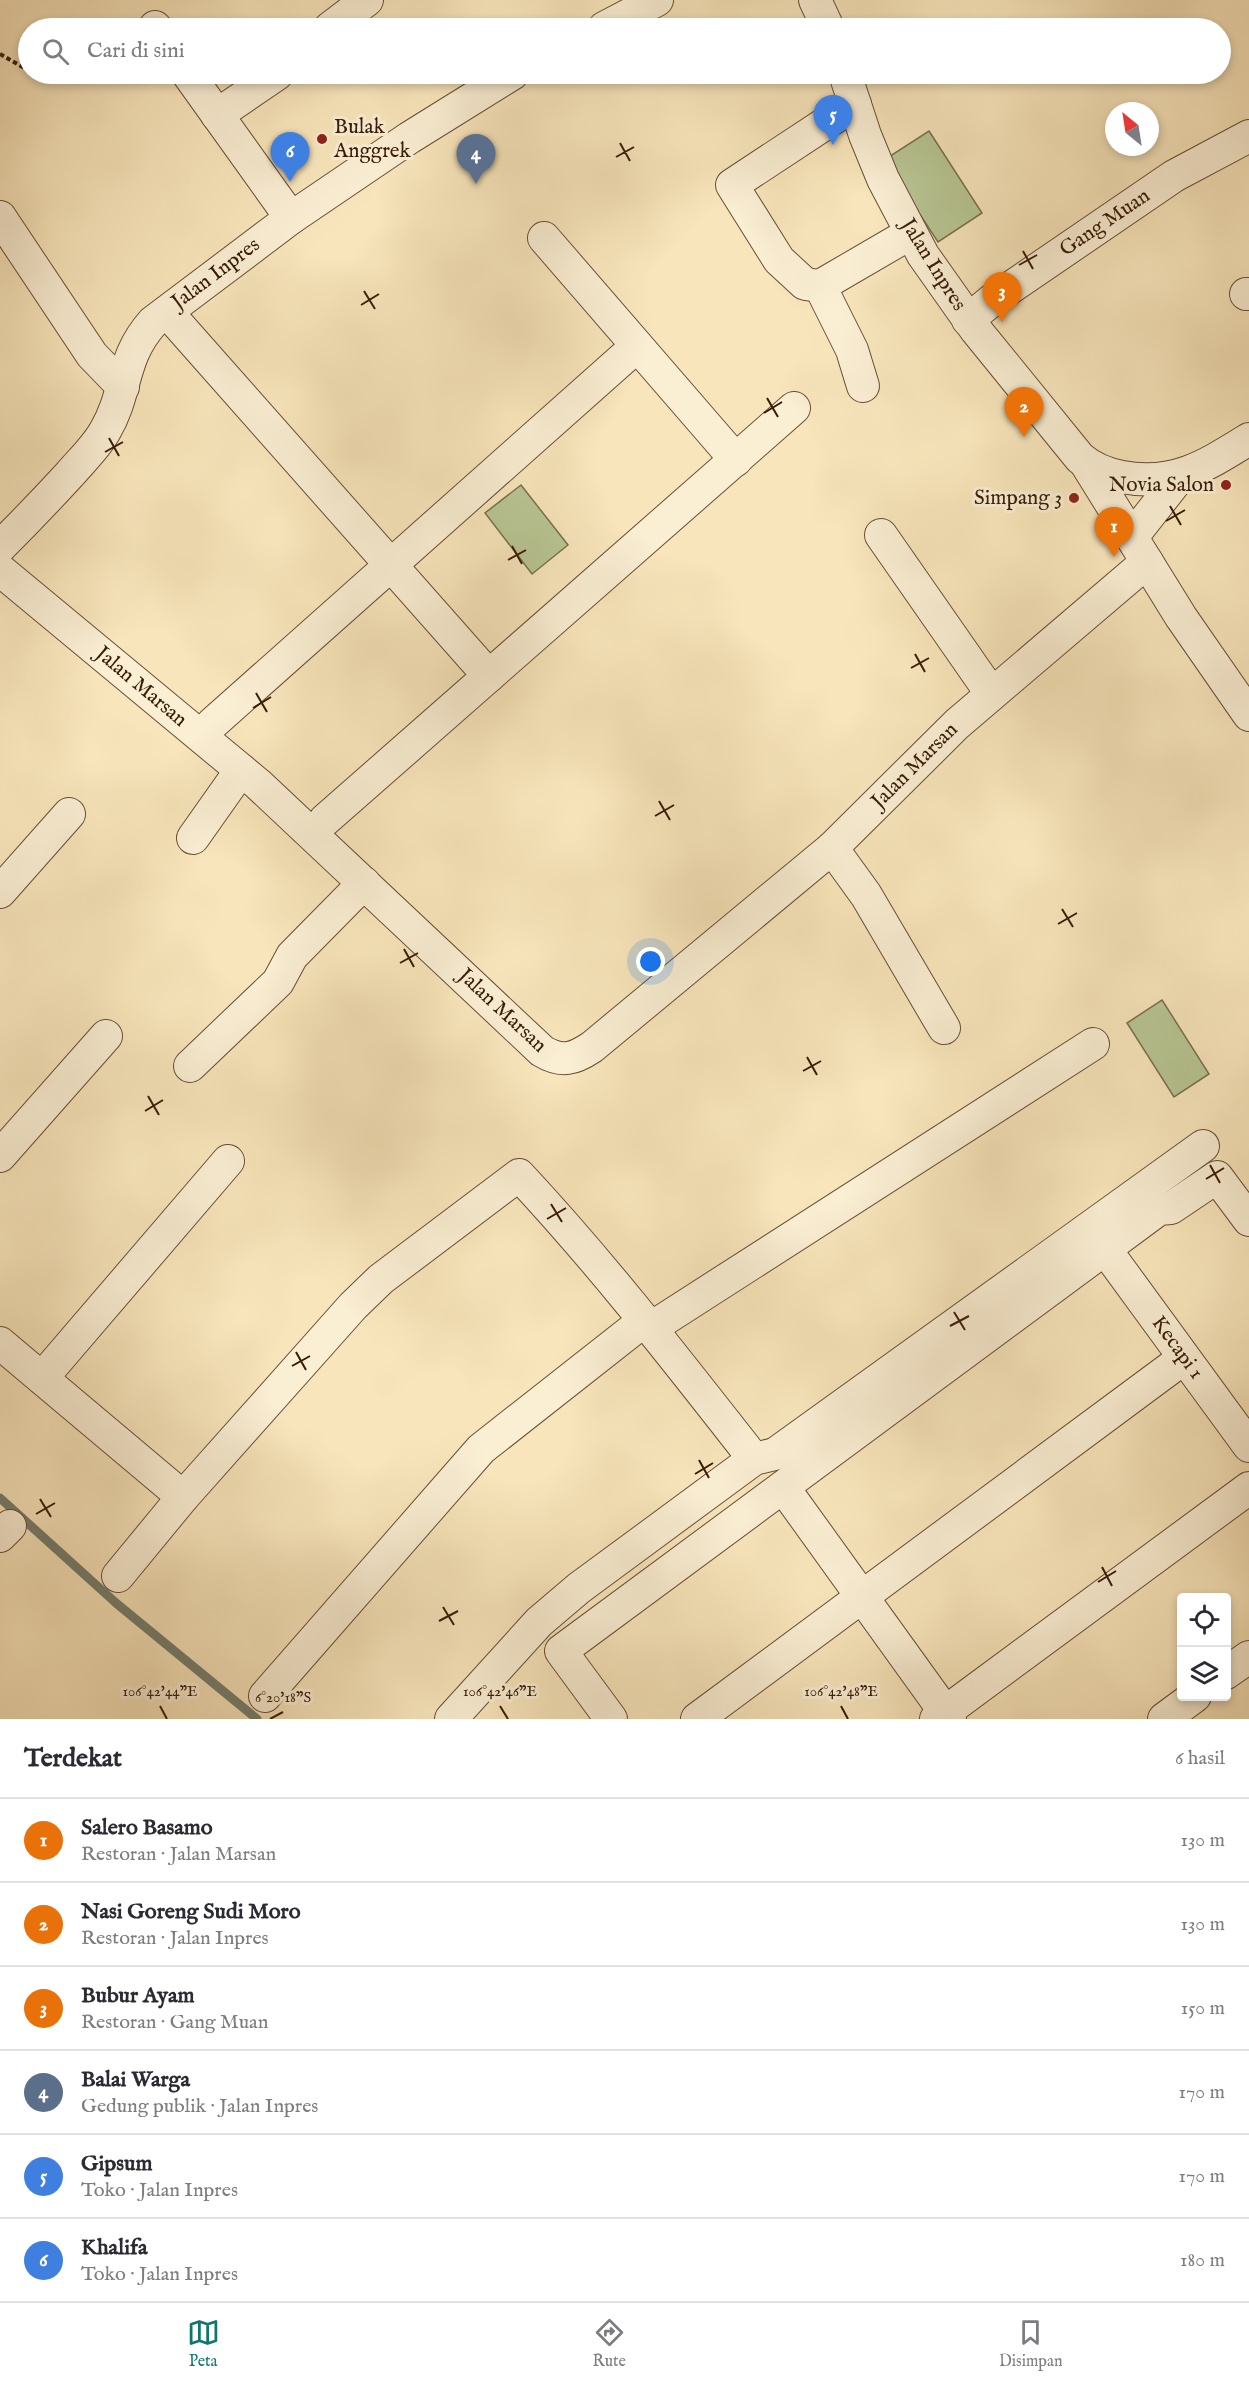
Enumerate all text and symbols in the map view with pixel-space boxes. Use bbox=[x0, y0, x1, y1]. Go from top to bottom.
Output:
search box bbox=[18, 18, 1231, 84]
icon: search bbox=[39, 35, 72, 68]
text: Cari di sini bbox=[87, 37, 185, 65]
pin: 5 bbox=[814, 96, 852, 145]
north arrow bbox=[1105, 102, 1159, 156]
place label: Bulak Anggrek bbox=[333, 114, 412, 165]
pin: 6 bbox=[270, 132, 310, 182]
marker: Bulak Anggrek bbox=[315, 132, 329, 146]
pin: 4 bbox=[456, 134, 496, 184]
street label: Gang Muan bbox=[1055, 183, 1155, 263]
street label: Jalan Inpres bbox=[893, 212, 972, 316]
street label: Jalan Inpres bbox=[165, 232, 266, 317]
pin: 3 bbox=[982, 272, 1022, 322]
pin: 2 bbox=[1004, 388, 1044, 437]
place label: Novia Salon bbox=[1109, 472, 1214, 499]
marker: Novia Salon bbox=[1219, 478, 1233, 492]
place label: Simpang 3 bbox=[974, 485, 1062, 512]
marker: Simpang 3 bbox=[1067, 491, 1081, 505]
pin: 1 bbox=[1094, 508, 1134, 557]
street label: Jalan Marsan bbox=[88, 639, 193, 733]
street label: Jalan Marsan bbox=[864, 717, 964, 817]
your location bbox=[636, 947, 665, 976]
street label: Jalan Marsan bbox=[450, 962, 552, 1059]
street label: Kecapi 1 bbox=[1145, 1311, 1209, 1385]
map controls bbox=[1177, 1593, 1231, 1701]
button: locate bbox=[1177, 1593, 1231, 1647]
button: layers bbox=[1177, 1647, 1231, 1701]
text: 106°42'44"E bbox=[122, 1682, 198, 1701]
text: 106°42'46"E bbox=[463, 1682, 537, 1701]
text: 106°42'48"E bbox=[804, 1682, 878, 1701]
text: 6°20'18"S bbox=[255, 1688, 311, 1707]
text: Terdekat bbox=[24, 1742, 122, 1775]
text: 6 hasil bbox=[1175, 1746, 1225, 1771]
text: Salero Basamo bbox=[81, 1814, 213, 1842]
text: 1 bbox=[40, 1828, 47, 1853]
text: 130 m bbox=[1180, 1828, 1225, 1853]
text: Restoran · Jalan Marsan bbox=[81, 1842, 276, 1867]
text: Nasi Goreng Sudi Moro bbox=[81, 1898, 301, 1926]
text: 2 bbox=[39, 1912, 48, 1937]
text: 130 m bbox=[1180, 1912, 1225, 1937]
text: Restoran · Jalan Inpres bbox=[81, 1926, 269, 1951]
text: Bubur Ayam bbox=[81, 1982, 194, 2010]
text: 3 bbox=[40, 1996, 47, 2021]
text: 150 m bbox=[1181, 1996, 1225, 2021]
text: Restoran · Gang Muan bbox=[81, 2010, 268, 2035]
text: Balai Warga bbox=[81, 2066, 190, 2094]
text: 4 bbox=[39, 2080, 48, 2105]
text: 170 m bbox=[1179, 2080, 1225, 2105]
text: Gedung publik · Jalan Inpres bbox=[81, 2094, 318, 2119]
text: Gipsum bbox=[81, 2150, 152, 2178]
text: 5 bbox=[40, 2164, 47, 2189]
text: 170 m bbox=[1179, 2164, 1225, 2189]
text: Toko · Jalan Inpres bbox=[81, 2178, 238, 2203]
text: Khalifa bbox=[81, 2234, 148, 2262]
text: 6 bbox=[39, 2248, 48, 2273]
text: 180 m bbox=[1180, 2248, 1225, 2273]
text: Toko · Jalan Inpres bbox=[81, 2262, 238, 2287]
tab: Peta bbox=[187, 2316, 220, 2372]
tab: Rute bbox=[593, 2316, 626, 2372]
tab: Disimpan bbox=[999, 2316, 1062, 2372]

